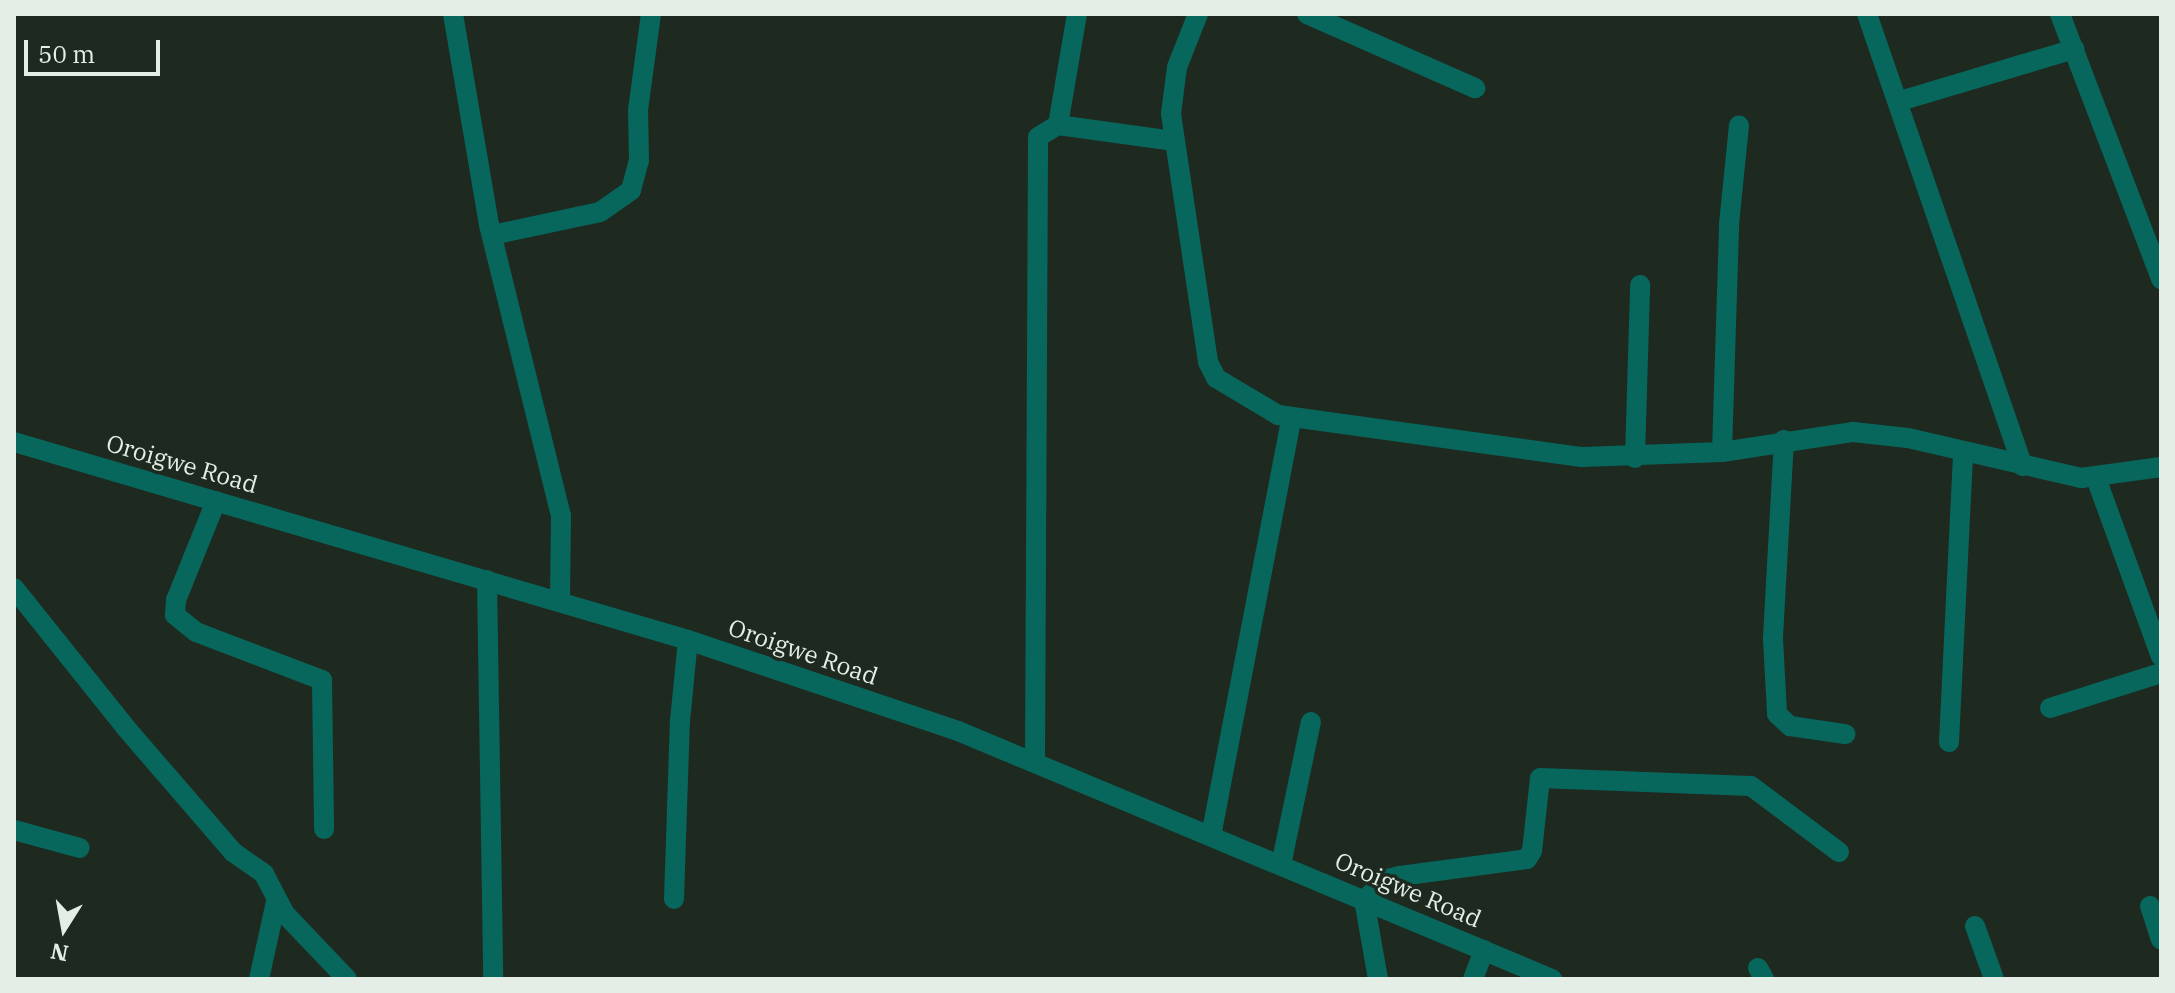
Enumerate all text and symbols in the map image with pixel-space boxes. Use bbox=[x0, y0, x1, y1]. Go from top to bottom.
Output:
scale bar bbox=[28, 24, 164, 74]
text: 50 m bbox=[38, 38, 95, 70]
street label: Oroigwe Road bbox=[103, 429, 261, 499]
street label: Oroigwe Road bbox=[724, 613, 882, 691]
street label: Oroigwe Road bbox=[1330, 846, 1486, 934]
north arrow bbox=[24, 889, 104, 969]
text: N bbox=[48, 937, 71, 969]

